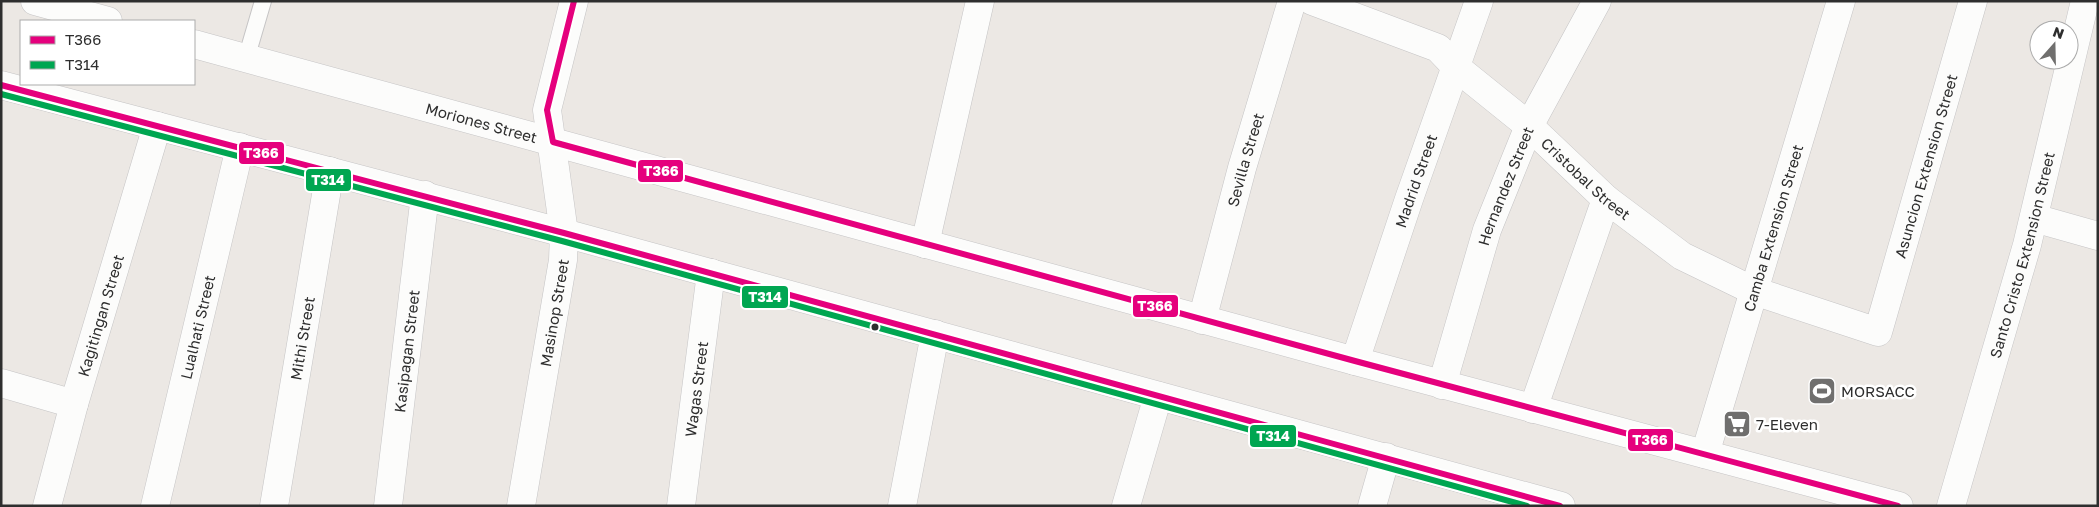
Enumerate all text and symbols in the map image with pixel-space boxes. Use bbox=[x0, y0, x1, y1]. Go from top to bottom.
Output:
legend bbox=[20, 20, 195, 85]
north arrow bbox=[2029, 20, 2079, 70]
text: N bbox=[2051, 23, 2067, 42]
text: T366 bbox=[65, 30, 101, 48]
text: T314 bbox=[65, 55, 100, 73]
street label: Asuncion Extension Street bbox=[1891, 72, 1961, 260]
street label: Moriones Street bbox=[424, 99, 539, 146]
street label: Sevilla Street bbox=[1223, 111, 1267, 209]
street label: Hernandez Street bbox=[1474, 124, 1537, 248]
street label: Madrid Street bbox=[1391, 132, 1440, 230]
street label: Cristobal Street bbox=[1538, 134, 1634, 223]
line badge: T366 bbox=[238, 141, 285, 165]
street label: Camba Extension Street bbox=[1739, 142, 1806, 314]
text: T366 bbox=[243, 144, 279, 161]
street label: Santo Cristo Extension Street bbox=[1986, 150, 2058, 360]
line badge: T366 bbox=[637, 159, 684, 183]
text: T366 bbox=[643, 162, 679, 179]
line badge: T314 bbox=[305, 168, 352, 192]
text: T314 bbox=[311, 171, 345, 188]
street label: Kagitingan Street bbox=[74, 252, 127, 379]
street label: Masinop Street bbox=[536, 258, 572, 368]
street label: Lualhati Street bbox=[176, 273, 218, 381]
line badge: T314 bbox=[741, 285, 789, 309]
text: T314 bbox=[748, 288, 782, 305]
street label: Kasipagan Street bbox=[390, 289, 423, 414]
line badge: T366 bbox=[1132, 294, 1179, 318]
street label: Mithi Street bbox=[286, 295, 318, 381]
text: T366 bbox=[1137, 297, 1173, 314]
unlabelled marker bbox=[870, 322, 880, 332]
street label: Wagas Street bbox=[681, 340, 711, 438]
sports icon: MORSACC bbox=[1807, 376, 1837, 406]
place label: MORSACC bbox=[1841, 382, 1915, 400]
supermarket icon: 7-Eleven bbox=[1722, 409, 1752, 439]
place label: 7-Eleven bbox=[1756, 415, 1818, 433]
line badge: T314 bbox=[1249, 424, 1297, 448]
text: T314 bbox=[1256, 427, 1290, 444]
line badge: T366 bbox=[1627, 428, 1674, 452]
text: T366 bbox=[1632, 431, 1668, 448]

